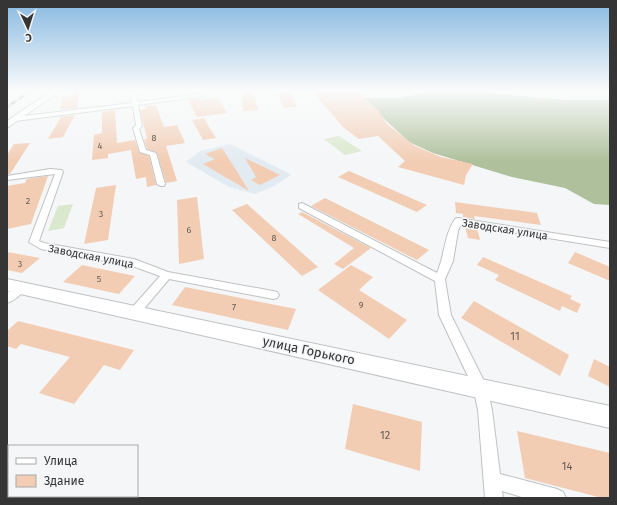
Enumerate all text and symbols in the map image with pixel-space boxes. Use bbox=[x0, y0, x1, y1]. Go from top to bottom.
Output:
north arrow bbox=[8, 8, 48, 48]
text: С bbox=[24, 31, 32, 44]
house number: 8 bbox=[152, 133, 157, 143]
house number: 4 bbox=[98, 141, 103, 151]
house number: 2 bbox=[26, 196, 30, 206]
house number: 3 bbox=[99, 209, 103, 219]
street label: Заводская улица bbox=[461, 216, 549, 243]
house number: 6 bbox=[187, 225, 192, 235]
house number: 8 bbox=[272, 233, 277, 243]
street label: Заводская улица bbox=[47, 242, 135, 271]
house number: 3 bbox=[18, 259, 22, 269]
house number: 5 bbox=[97, 274, 102, 284]
house number: 9 bbox=[359, 300, 364, 310]
house number: 7 bbox=[232, 302, 236, 312]
house number: 11 bbox=[510, 330, 520, 343]
street label: улица Горького bbox=[261, 333, 356, 368]
house number: 12 bbox=[380, 429, 390, 442]
legend bbox=[8, 445, 138, 497]
text: Улица bbox=[44, 454, 78, 468]
house number: 14 bbox=[562, 460, 572, 473]
text: Здание bbox=[44, 474, 84, 488]

